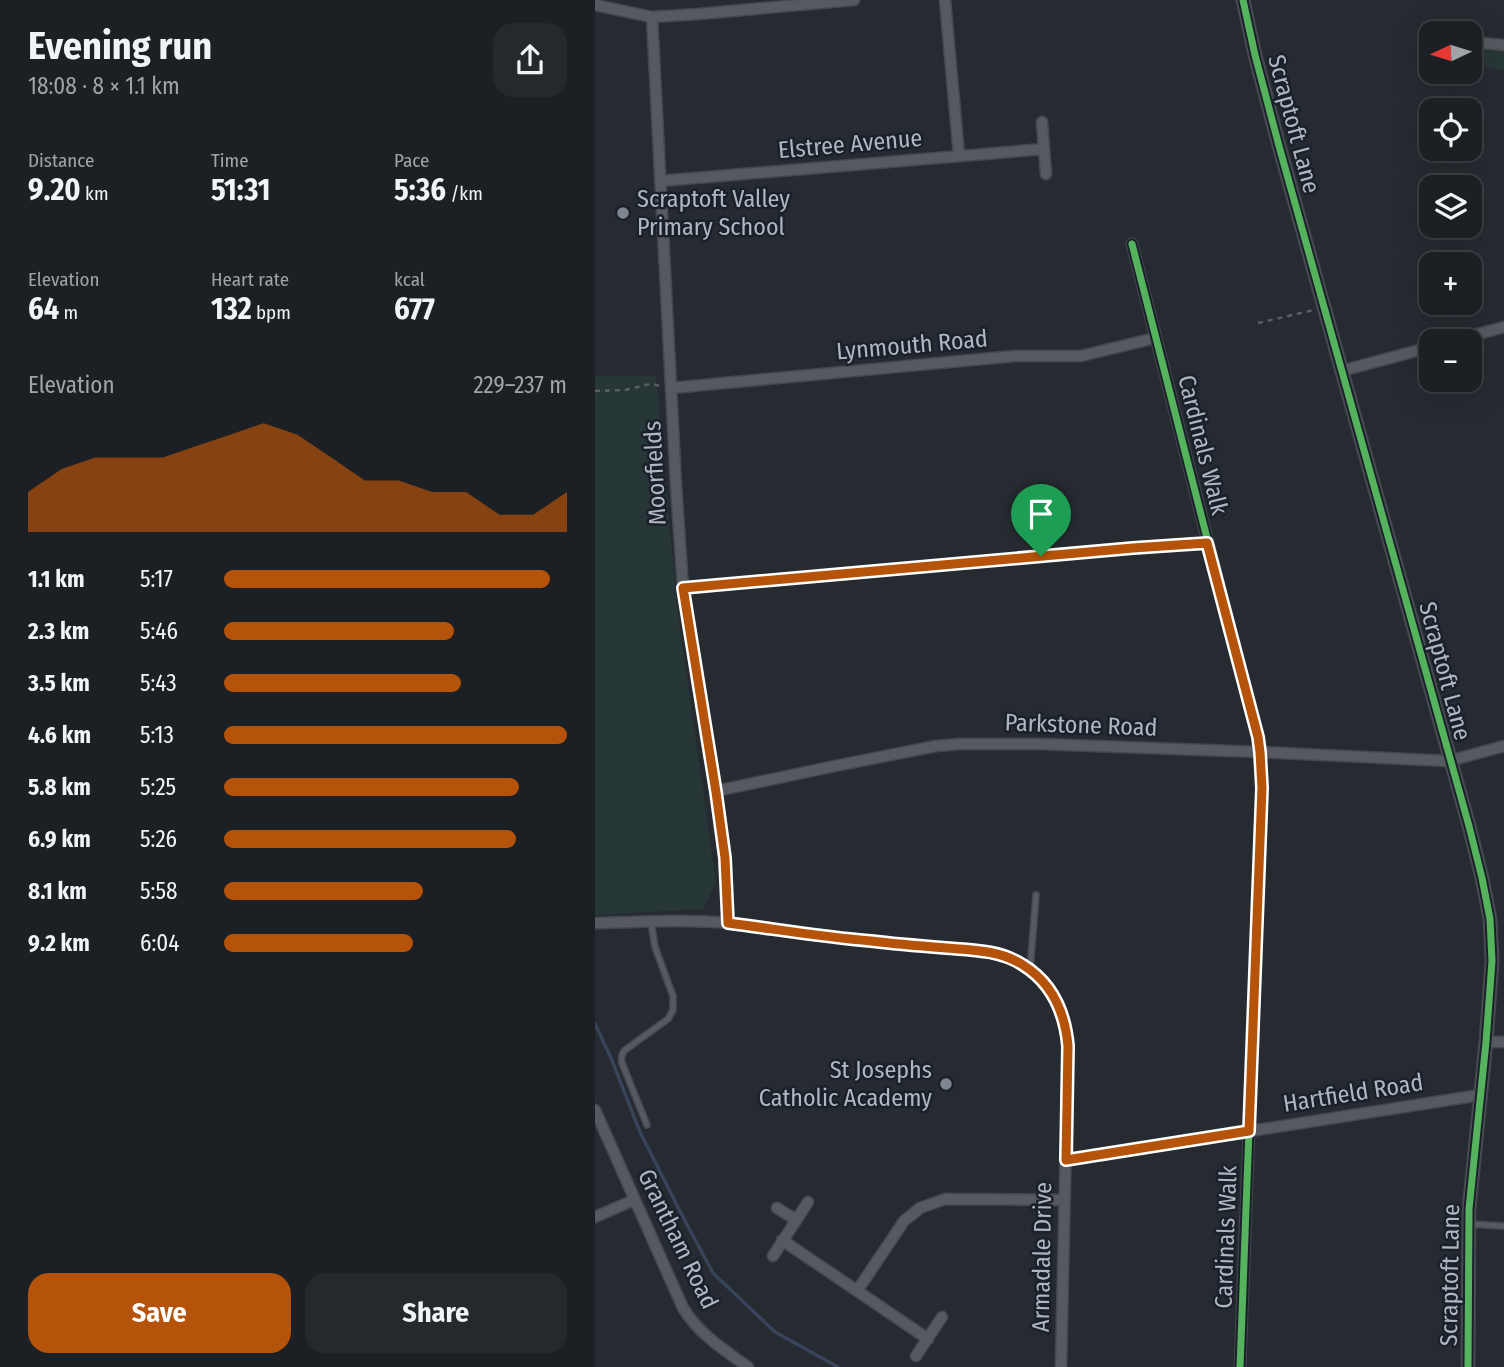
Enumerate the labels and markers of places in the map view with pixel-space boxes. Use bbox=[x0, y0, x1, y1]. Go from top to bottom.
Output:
place label: Scraptoft Valley Primary School bbox=[637, 185, 790, 241]
marker: Scraptoft Valley Primary School bbox=[615, 205, 631, 221]
pin bbox=[1011, 484, 1071, 556]
place label: St Josephs Catholic Academy bbox=[759, 1056, 932, 1112]
marker: St Josephs Catholic Academy bbox=[938, 1076, 954, 1092]

